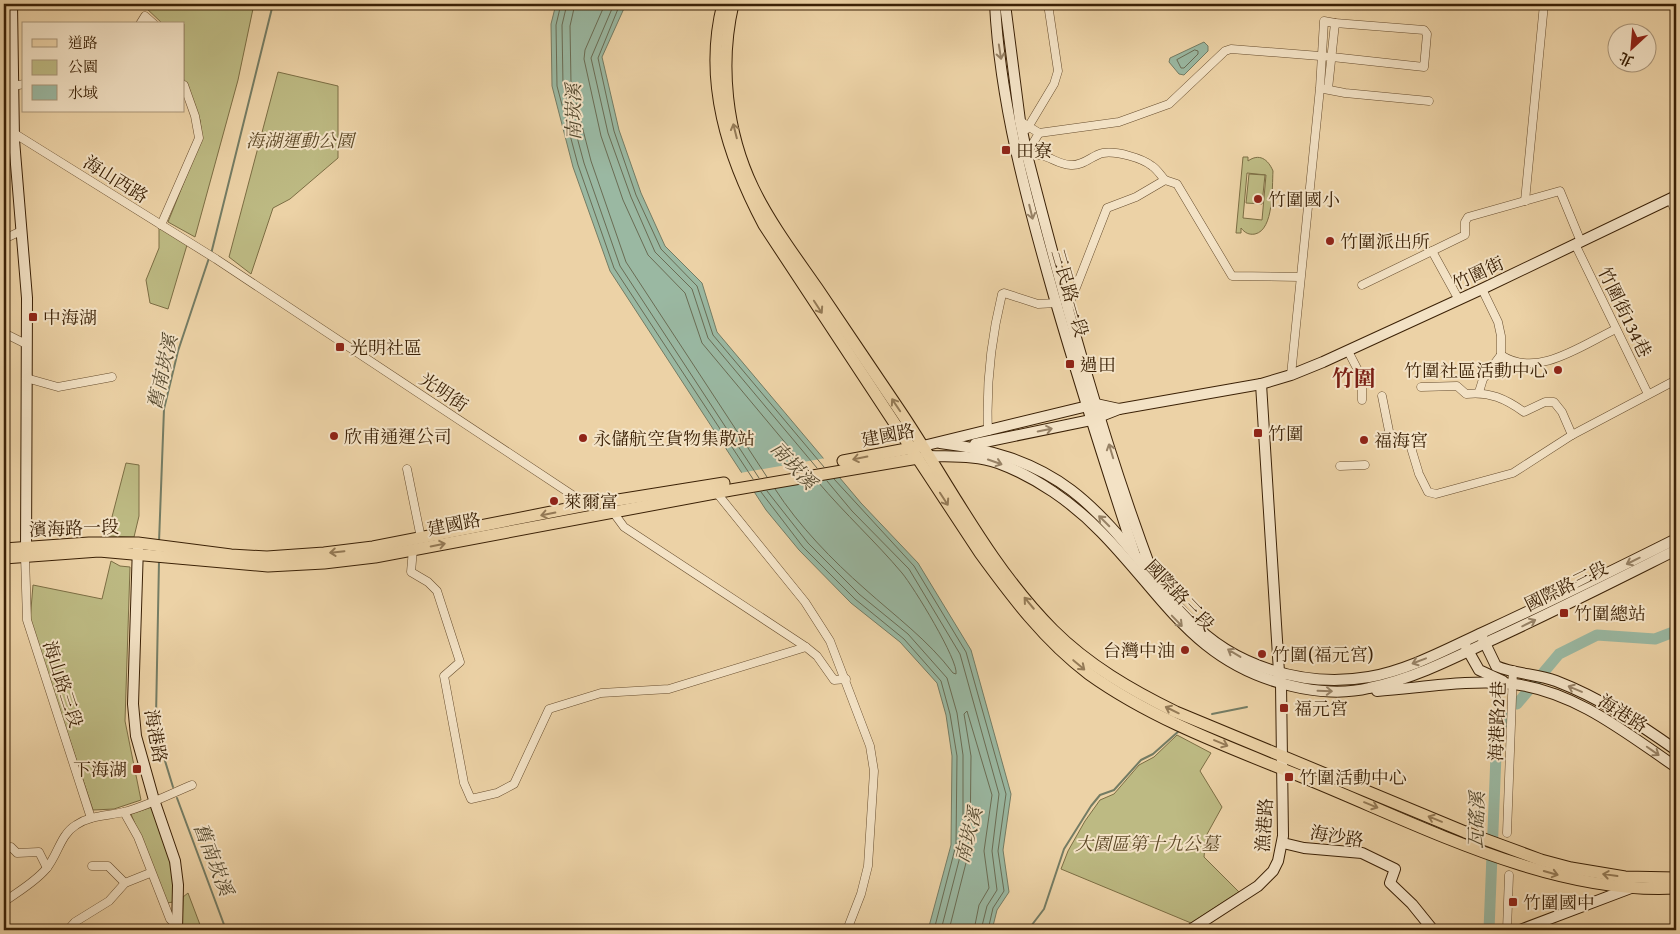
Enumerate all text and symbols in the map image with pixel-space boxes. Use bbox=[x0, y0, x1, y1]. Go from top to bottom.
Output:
legend bbox=[22, 22, 185, 112]
north arrow bbox=[1608, 22, 1658, 72]
text: 道路 bbox=[68, 32, 98, 53]
one-way arrow bbox=[995, 44, 1005, 60]
text: 北 bbox=[1616, 48, 1637, 72]
text: 公園 bbox=[68, 56, 98, 77]
text: 水域 bbox=[68, 82, 98, 103]
water label: 南崁溪 bbox=[559, 82, 587, 141]
one-way arrow bbox=[730, 124, 739, 140]
park label: 海湖運動公園 bbox=[246, 127, 357, 154]
place label: 田寮 bbox=[1016, 137, 1052, 164]
marker: 田寮 bbox=[1000, 144, 1012, 156]
street label: 海山西路 bbox=[78, 148, 154, 210]
place label: 竹圍國小 bbox=[1268, 186, 1340, 213]
marker: 竹圍國小 bbox=[1252, 193, 1264, 205]
one-way arrow bbox=[1027, 203, 1036, 219]
place label: 竹圍派出所 bbox=[1340, 228, 1430, 255]
marker: 竹圍派出所 bbox=[1324, 235, 1336, 247]
street label: 三民路一段 bbox=[1045, 246, 1095, 340]
street label: 竹圍街 bbox=[1448, 249, 1508, 297]
street label: 竹圍街134巷 bbox=[1591, 262, 1659, 362]
one-way arrow bbox=[813, 299, 823, 313]
place label: 中海湖 bbox=[43, 304, 97, 331]
marker: 中海湖 bbox=[27, 311, 39, 323]
water label: 舊南崁溪 bbox=[140, 330, 185, 412]
place label: 光明社區 bbox=[350, 334, 422, 361]
marker: 光明社區 bbox=[334, 341, 346, 353]
place label: 過田 bbox=[1080, 351, 1116, 378]
place label: 竹圍社區活動中心 bbox=[1404, 357, 1548, 384]
marker: 過田 bbox=[1064, 358, 1076, 370]
district label: 竹圍 bbox=[1332, 362, 1376, 394]
marker: 竹圍社區活動中心 bbox=[1552, 364, 1564, 376]
street label: 光明街 bbox=[414, 366, 474, 418]
one-way arrow bbox=[891, 399, 901, 413]
street label: 建國路 bbox=[859, 417, 917, 453]
place label: 竹圍 bbox=[1268, 420, 1304, 447]
place label: 欣甫通運公司 bbox=[344, 423, 452, 450]
place label: 永儲航空貨物集散站 bbox=[593, 425, 755, 452]
one-way arrow bbox=[1037, 425, 1053, 434]
marker: 竹圍 bbox=[1252, 427, 1264, 439]
place label: 福海宮 bbox=[1374, 427, 1428, 454]
marker: 欣甫通運公司 bbox=[328, 430, 340, 442]
marker: 永儲航空貨物集散站 bbox=[577, 432, 589, 444]
marker: 福海宮 bbox=[1358, 434, 1370, 446]
water label: 南崁溪 bbox=[764, 435, 825, 497]
one-way arrow bbox=[1106, 444, 1115, 459]
one-way arrow bbox=[852, 453, 868, 463]
one-way arrow bbox=[986, 458, 1002, 468]
place label: 萊爾富 bbox=[564, 488, 618, 515]
one-way arrow bbox=[940, 491, 950, 505]
marker: 萊爾富 bbox=[548, 495, 560, 507]
street label: 建國路 bbox=[425, 506, 483, 542]
one-way arrow bbox=[541, 509, 557, 519]
street label: 濱海路一段 bbox=[29, 513, 119, 543]
one-way arrow bbox=[1097, 515, 1110, 527]
one-way arrow bbox=[430, 539, 446, 549]
one-way arrow bbox=[329, 547, 345, 557]
street label: 國際路三段 bbox=[1139, 553, 1221, 637]
street label: 國際路三段 bbox=[1520, 554, 1612, 618]
one-way arrow bbox=[1625, 556, 1640, 566]
one-way arrow bbox=[1024, 597, 1035, 610]
place label: 竹圍總站 bbox=[1574, 600, 1646, 627]
marker: 竹圍總站 bbox=[1558, 607, 1570, 619]
one-way arrow bbox=[1171, 614, 1183, 627]
one-way arrow bbox=[1521, 618, 1536, 627]
street label: 海山路三段 bbox=[36, 637, 90, 731]
place label: 台灣中油 bbox=[1103, 637, 1175, 664]
place label: 竹圍(福元宮) bbox=[1272, 641, 1374, 668]
marker: 台灣中油 bbox=[1179, 644, 1191, 656]
one-way arrow bbox=[1227, 647, 1241, 657]
marker: 竹圍(福元宮) bbox=[1256, 648, 1268, 660]
one-way arrow bbox=[1412, 657, 1427, 666]
one-way arrow bbox=[1072, 660, 1085, 671]
street label: 海港路2巷 bbox=[1482, 680, 1512, 762]
one-way arrow bbox=[1568, 683, 1583, 693]
one-way arrow bbox=[1316, 686, 1332, 695]
street label: 海港路 bbox=[1593, 687, 1653, 739]
place label: 福元宮 bbox=[1294, 695, 1348, 722]
marker: 福元宮 bbox=[1278, 702, 1290, 714]
one-way arrow bbox=[1165, 705, 1180, 714]
street label: 海港路 bbox=[138, 707, 174, 765]
one-way arrow bbox=[1213, 739, 1228, 748]
one-way arrow bbox=[1646, 746, 1660, 756]
place label: 下海湖 bbox=[73, 756, 127, 783]
marker: 下海湖 bbox=[131, 763, 143, 775]
place label: 竹圍活動中心 bbox=[1299, 764, 1407, 791]
marker: 竹圍活動中心 bbox=[1283, 771, 1295, 783]
water label: 瓦磘溪 bbox=[1461, 789, 1491, 849]
street label: 漁港路 bbox=[1249, 797, 1279, 853]
one-way arrow bbox=[1363, 801, 1378, 810]
water label: 南崁溪 bbox=[947, 802, 989, 866]
one-way arrow bbox=[1428, 814, 1443, 824]
water label: 舊南崁溪 bbox=[187, 818, 241, 901]
street label: 海沙路 bbox=[1308, 818, 1366, 854]
park label: 大園區第十九公墓 bbox=[1075, 830, 1222, 857]
one-way arrow bbox=[1543, 868, 1559, 878]
one-way arrow bbox=[1603, 870, 1619, 880]
place label: 竹圍國中 bbox=[1523, 889, 1595, 916]
marker: 竹圍國中 bbox=[1507, 896, 1519, 908]

